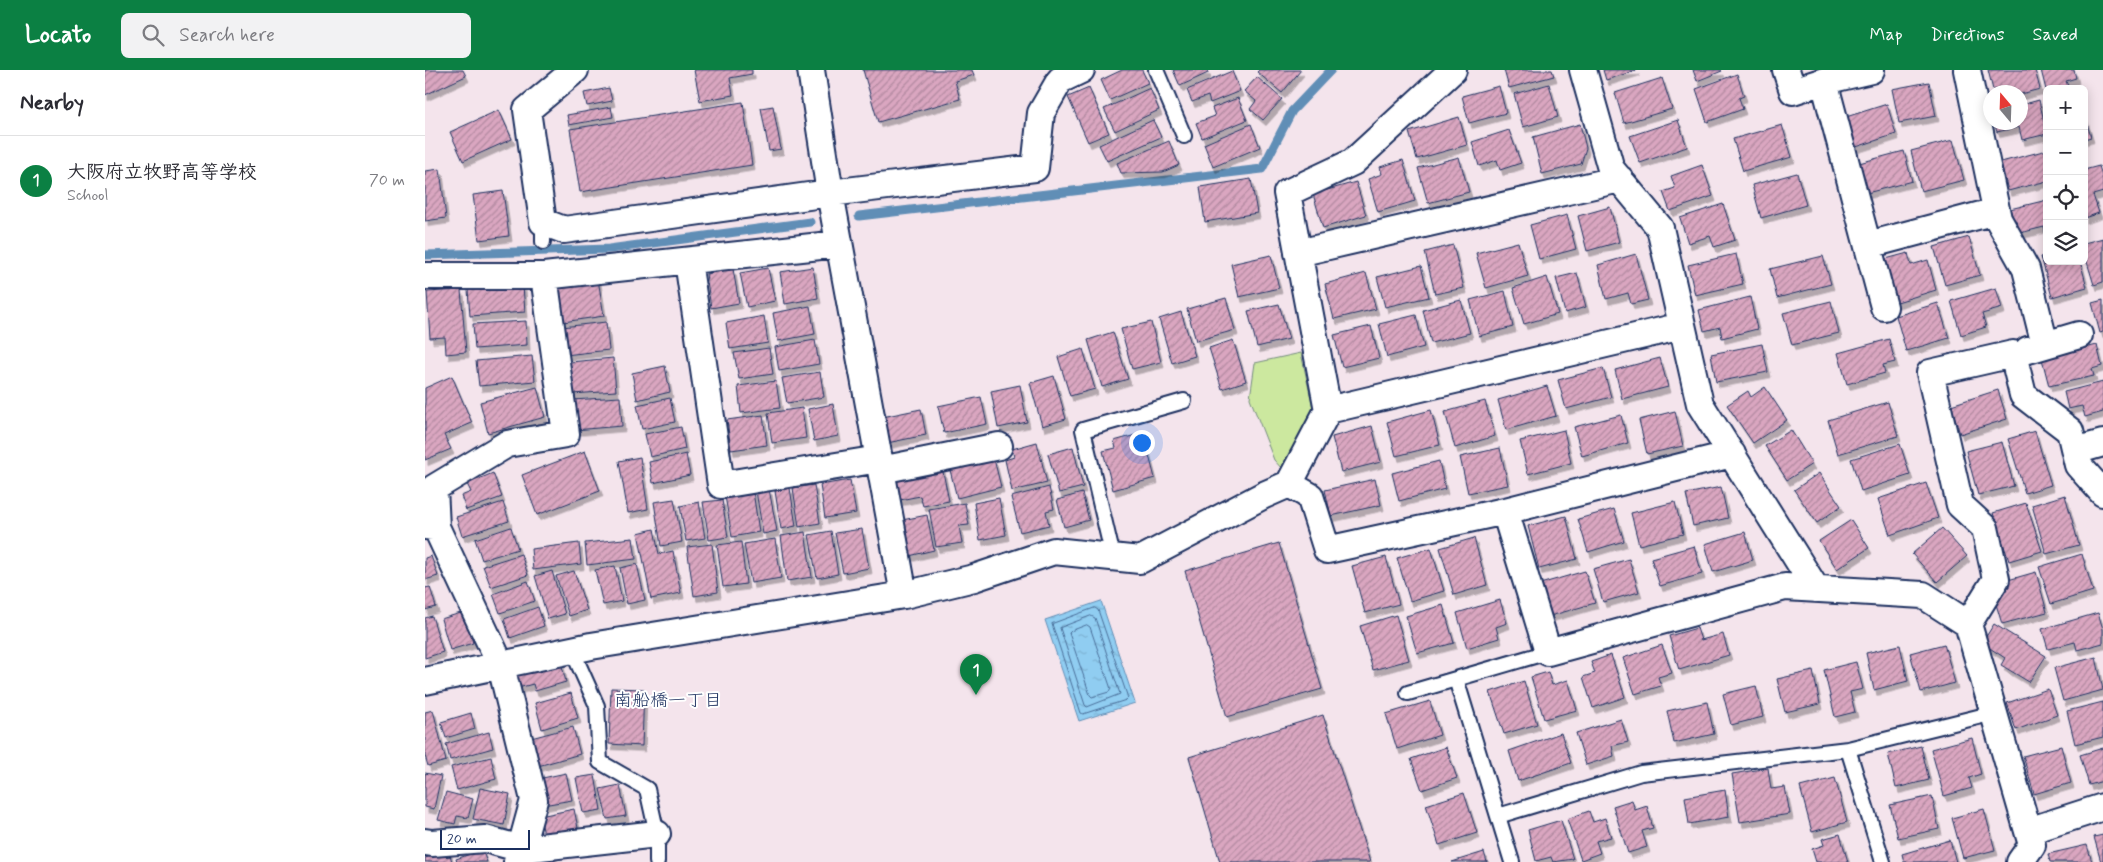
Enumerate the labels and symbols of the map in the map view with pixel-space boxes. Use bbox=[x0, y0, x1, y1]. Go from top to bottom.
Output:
north arrow bbox=[1983, 85, 2028, 130]
your location bbox=[1129, 430, 1155, 456]
pin: 1 bbox=[960, 654, 992, 695]
district label: 南船橋一丁目 bbox=[614, 689, 722, 713]
scale bar bbox=[440, 827, 530, 850]

